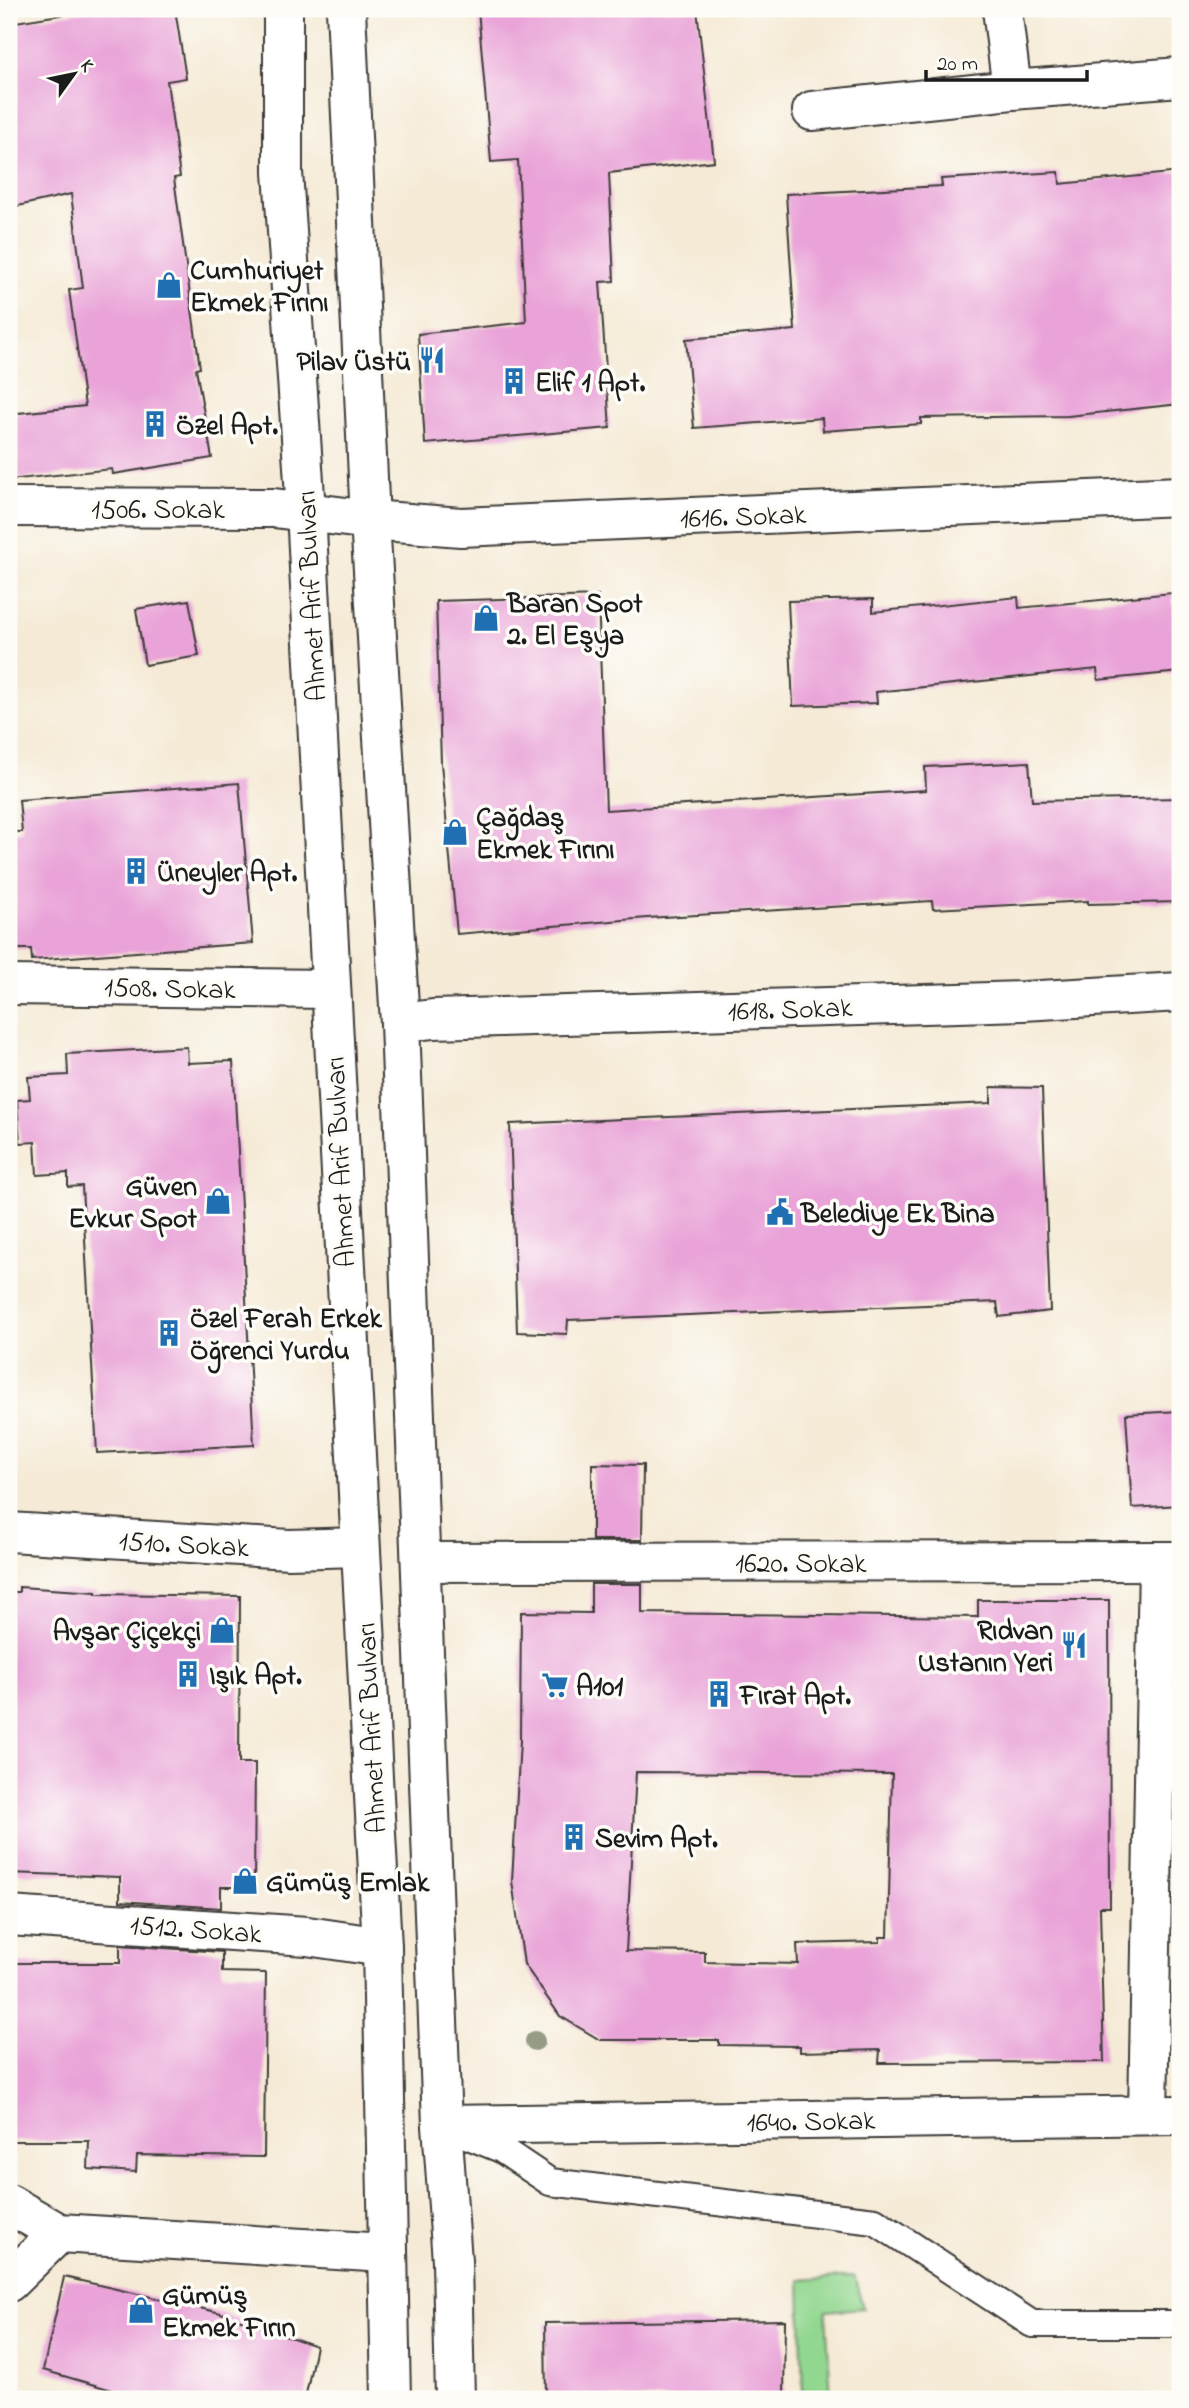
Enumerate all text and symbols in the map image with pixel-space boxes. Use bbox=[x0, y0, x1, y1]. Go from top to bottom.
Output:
north arrow bbox=[38, 38, 108, 108]
scale bar bbox=[926, 38, 1088, 82]
text: 20 m bbox=[937, 50, 978, 80]
text: K bbox=[72, 55, 100, 78]
place label: Cumhuriyet Ekmek Fırını bbox=[190, 252, 329, 325]
shop icon: Cumhuriyet Ekmek Fırını bbox=[154, 270, 184, 300]
place label: Pilav Üstü bbox=[297, 343, 411, 384]
restaurant icon: Pilav Üstü bbox=[417, 345, 447, 375]
place label: Elif 1 Apt. bbox=[535, 364, 645, 405]
building icon: Elif 1 Apt. bbox=[499, 366, 529, 396]
place label: Özel Apt. bbox=[176, 407, 278, 448]
building icon: Özel Apt. bbox=[140, 409, 170, 439]
street label: Ahmet Arif Bulvarı bbox=[287, 489, 339, 702]
street label: 1506. Sokak bbox=[91, 491, 225, 532]
street label: 1616. Sokak bbox=[679, 496, 808, 541]
place label: Baran Spot 2. El Eşya bbox=[505, 585, 643, 658]
shop icon: Baran Spot 2. El Eşya bbox=[471, 603, 501, 633]
place label: Çağdaş Ekmek Fırını bbox=[476, 799, 615, 872]
shop icon: Çağdaş Ekmek Fırını bbox=[440, 817, 470, 847]
place label: Üneyler Apt. bbox=[157, 854, 297, 895]
building icon: Üneyler Apt. bbox=[121, 856, 151, 886]
street label: 1508. Sokak bbox=[104, 969, 237, 1012]
street label: 1618. Sokak bbox=[727, 989, 854, 1034]
street label: Ahmet Arif Bulvarı bbox=[316, 1055, 368, 1268]
place label: Güven Evkur Spot bbox=[68, 1168, 198, 1241]
shop icon: Güven Evkur Spot bbox=[203, 1186, 233, 1216]
place label: Belediye Ek Bina bbox=[799, 1195, 995, 1236]
public building icon: Belediye Ek Bina bbox=[765, 1197, 795, 1227]
place label: Özel Ferah Erkek Öğrenci Yurdu bbox=[190, 1300, 383, 1374]
building icon: Özel Ferah Erkek Öğrenci Yurdu bbox=[154, 1318, 184, 1348]
street label: 1510. Sokak bbox=[118, 1523, 251, 1570]
street label: 1620. Sokak bbox=[735, 1545, 867, 1586]
place label: Rıdvan Ustanın Yeri bbox=[918, 1612, 1053, 1685]
place label: Avşar Çiçekçi bbox=[53, 1613, 201, 1654]
shop icon: Avşar Çiçekçi bbox=[207, 1615, 237, 1645]
street label: Ahmet Arif Bulvarı bbox=[347, 1621, 399, 1834]
restaurant icon: Rıdvan Ustanın Yeri bbox=[1059, 1630, 1089, 1660]
place label: Işık Apt. bbox=[209, 1657, 302, 1698]
building icon: Işık Apt. bbox=[173, 1659, 203, 1689]
place label: A101 bbox=[576, 1668, 623, 1709]
supermarket icon: A101 bbox=[540, 1670, 570, 1700]
place label: Fırat Apt. bbox=[738, 1677, 851, 1718]
building icon: Fırat Apt. bbox=[704, 1679, 734, 1709]
place label: Sevim Apt. bbox=[595, 1820, 718, 1861]
building icon: Sevim Apt. bbox=[559, 1822, 589, 1852]
place label: Gümüş Emlak bbox=[266, 1864, 430, 1905]
shop icon: Gümüş Emlak bbox=[230, 1866, 260, 1896]
street label: 1512. Sokak bbox=[129, 1906, 264, 1957]
street label: 1640. Sokak bbox=[746, 2102, 877, 2145]
place label: Gümüş Ekmek Fırın bbox=[162, 2277, 296, 2350]
shop icon: Gümüş Ekmek Fırın bbox=[126, 2295, 156, 2325]

